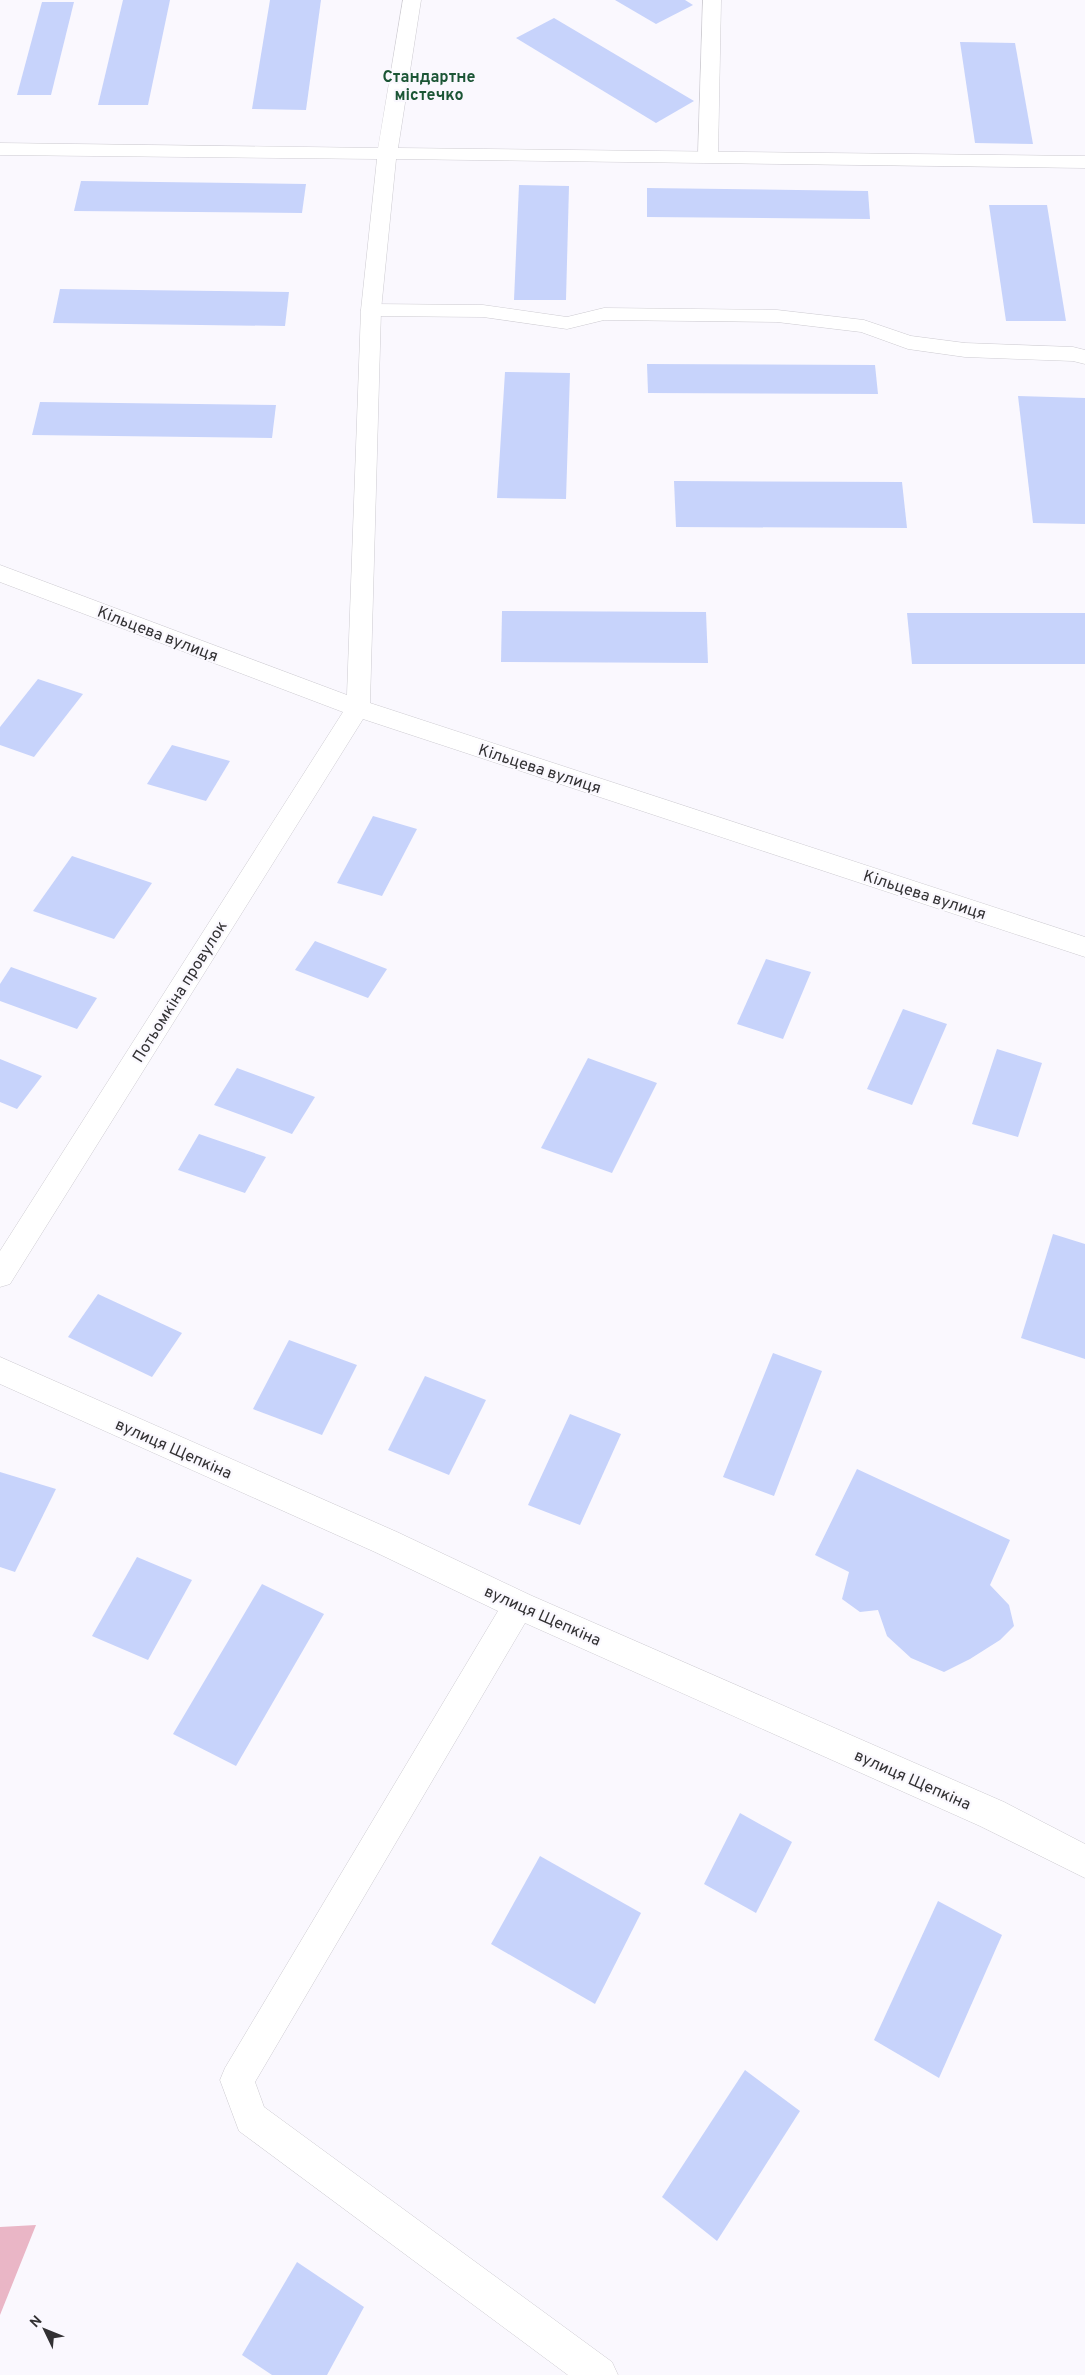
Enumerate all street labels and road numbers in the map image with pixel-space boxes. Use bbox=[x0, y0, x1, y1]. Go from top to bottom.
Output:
street label: Кільцева вулиця bbox=[94, 603, 221, 667]
street label: Кільцева вулиця bbox=[475, 741, 603, 799]
street label: Кільцева вулиця bbox=[860, 867, 988, 925]
street label: Потьомкіна провулок bbox=[129, 917, 232, 1067]
street label: вулиця Щепкіна bbox=[112, 1415, 235, 1485]
street label: вулиця Щепкіна bbox=[481, 1582, 604, 1652]
street label: вулиця Щепкіна bbox=[851, 1746, 974, 1816]

